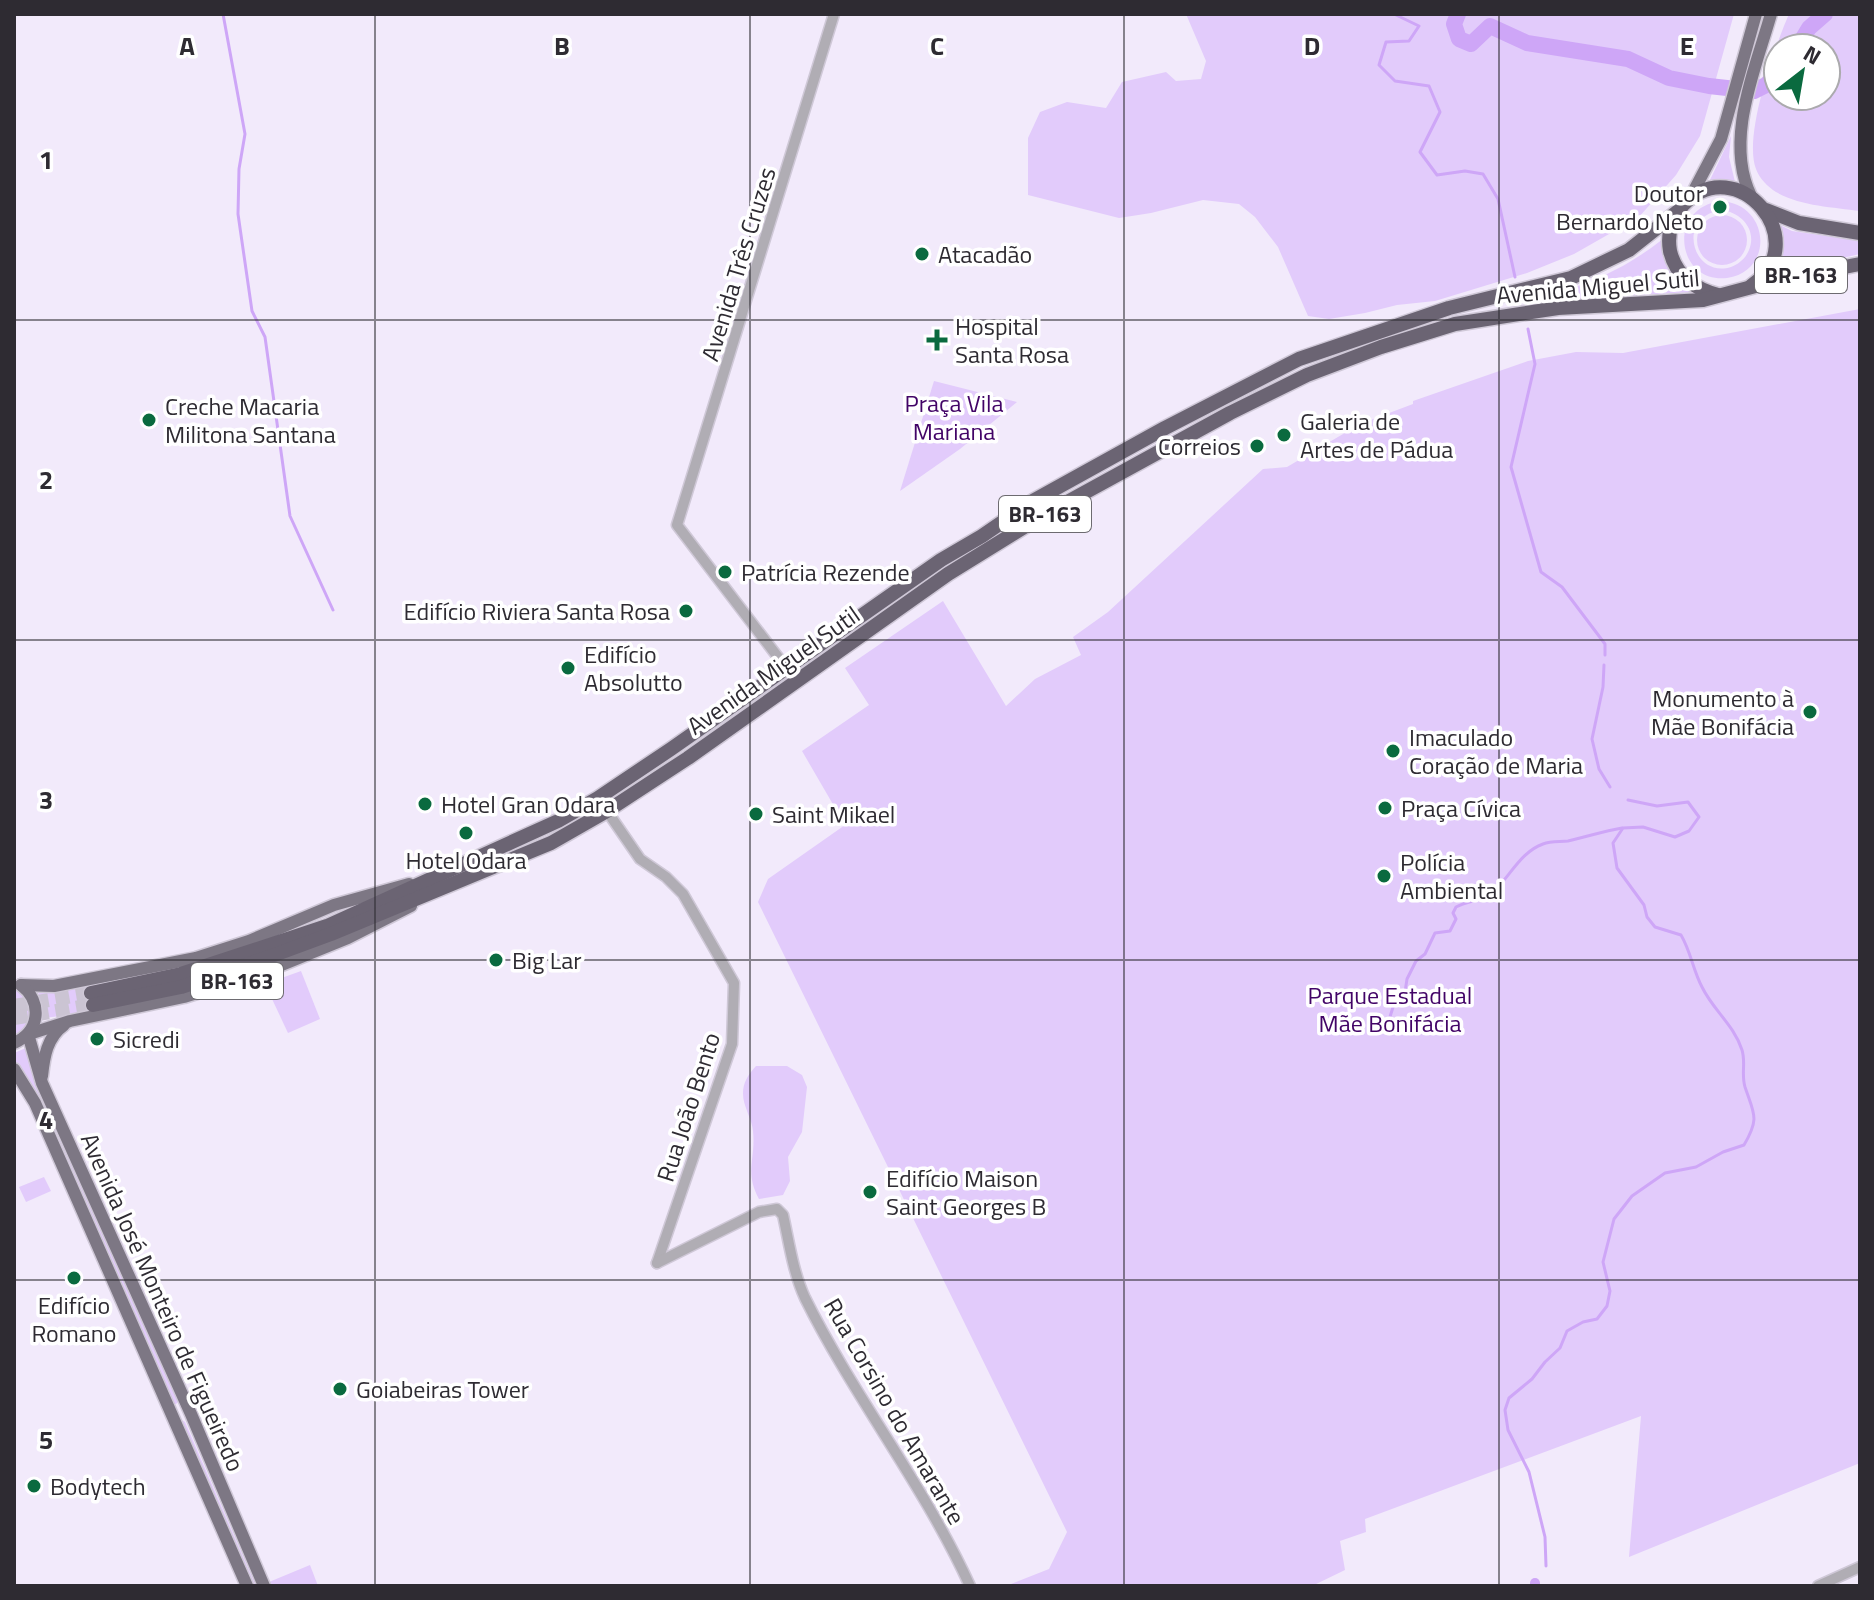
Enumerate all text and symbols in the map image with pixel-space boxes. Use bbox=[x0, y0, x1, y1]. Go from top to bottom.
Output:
text: A bbox=[179, 26, 195, 65]
text: B bbox=[554, 26, 570, 65]
text: C bbox=[930, 26, 944, 65]
text: D bbox=[1304, 26, 1320, 65]
text: E bbox=[1680, 26, 1694, 65]
north arrow bbox=[1762, 32, 1842, 112]
text: N bbox=[1797, 36, 1828, 73]
text: 1 bbox=[39, 140, 53, 179]
street label: Avenida Três Cruzes bbox=[691, 163, 785, 365]
place label: Doutor Bernardo Neto bbox=[1556, 175, 1704, 239]
marker: Doutor Bernardo Neto bbox=[1711, 198, 1729, 216]
place label: Atacadão bbox=[938, 236, 1032, 272]
marker: Atacadão bbox=[913, 245, 931, 263]
road number: BR-163 bbox=[1755, 257, 1847, 293]
street label: Avenida Miguel Sutil bbox=[1495, 259, 1701, 313]
place label: Hospital Santa Rosa bbox=[955, 308, 1069, 372]
marker: Hospital Santa Rosa bbox=[926, 329, 948, 351]
park label: Praça Vila Mariana bbox=[904, 385, 1004, 449]
place label: Creche Macaria Militona Santana bbox=[165, 388, 336, 452]
place label: Galeria de Artes de Pádua bbox=[1300, 403, 1453, 467]
marker: Creche Macaria Militona Santana bbox=[140, 411, 158, 429]
marker: Galeria de Artes de Pádua bbox=[1275, 426, 1293, 444]
place label: Correios bbox=[1158, 428, 1241, 464]
marker: Correios bbox=[1248, 437, 1266, 455]
text: 2 bbox=[39, 460, 53, 499]
road number: BR-163 bbox=[999, 496, 1091, 532]
place label: Patrícia Rezende bbox=[741, 554, 910, 590]
marker: Patrícia Rezende bbox=[716, 563, 734, 581]
place label: Edifício Riviera Santa Rosa bbox=[404, 593, 670, 629]
street label: Avenida Miguel Sutil bbox=[679, 597, 867, 743]
marker: Edifício Riviera Santa Rosa bbox=[677, 602, 695, 620]
place label: Edifício Absolutto bbox=[584, 636, 683, 700]
marker: Edifício Absolutto bbox=[559, 659, 577, 677]
place label: Monumento à Mãe Bonifácia bbox=[1651, 680, 1794, 744]
marker: Monumento à Mãe Bonifácia bbox=[1801, 703, 1819, 721]
place label: Imaculado Coração de Maria bbox=[1409, 719, 1583, 783]
marker: Imaculado Coração de Maria bbox=[1384, 742, 1402, 760]
text: 3 bbox=[39, 780, 53, 819]
place label: Hotel Gran Odara bbox=[441, 786, 615, 822]
place label: Praça Cívica bbox=[1401, 790, 1521, 826]
marker: Hotel Gran Odara bbox=[416, 795, 434, 813]
place label: Saint Mikael bbox=[772, 796, 895, 832]
marker: Praça Cívica bbox=[1376, 799, 1394, 817]
marker: Saint Mikael bbox=[747, 805, 765, 823]
marker: Hotel Odara bbox=[457, 824, 475, 842]
place label: Hotel Odara bbox=[406, 842, 526, 878]
place label: Polícia Ambiental bbox=[1400, 844, 1503, 908]
marker: Polícia Ambiental bbox=[1375, 867, 1393, 885]
place label: Big Lar bbox=[512, 942, 581, 978]
marker: Big Lar bbox=[487, 951, 505, 969]
road number: BR-163 bbox=[191, 963, 283, 999]
park label: Parque Estadual Mãe Bonifácia bbox=[1308, 977, 1472, 1041]
place label: Sicredi bbox=[113, 1021, 180, 1057]
street label: Rua João Bento bbox=[647, 1028, 729, 1186]
marker: Sicredi bbox=[88, 1030, 106, 1048]
text: 4 bbox=[39, 1100, 53, 1139]
street label: Avenida José Monteiro de Figueiredo bbox=[72, 1127, 254, 1477]
place label: Edifício Maison Saint Georges B bbox=[886, 1160, 1046, 1224]
marker: Edifício Maison Saint Georges B bbox=[861, 1183, 879, 1201]
marker: Edifício Romano bbox=[65, 1269, 83, 1287]
place label: Edifício Romano bbox=[32, 1287, 116, 1351]
street label: Rua Corsino do Amarante bbox=[815, 1291, 975, 1531]
place label: Goiabeiras Tower bbox=[356, 1371, 529, 1407]
marker: Goiabeiras Tower bbox=[331, 1380, 349, 1398]
text: 5 bbox=[39, 1420, 53, 1459]
place label: Bodytech bbox=[50, 1468, 146, 1504]
marker: Bodytech bbox=[25, 1477, 43, 1495]

